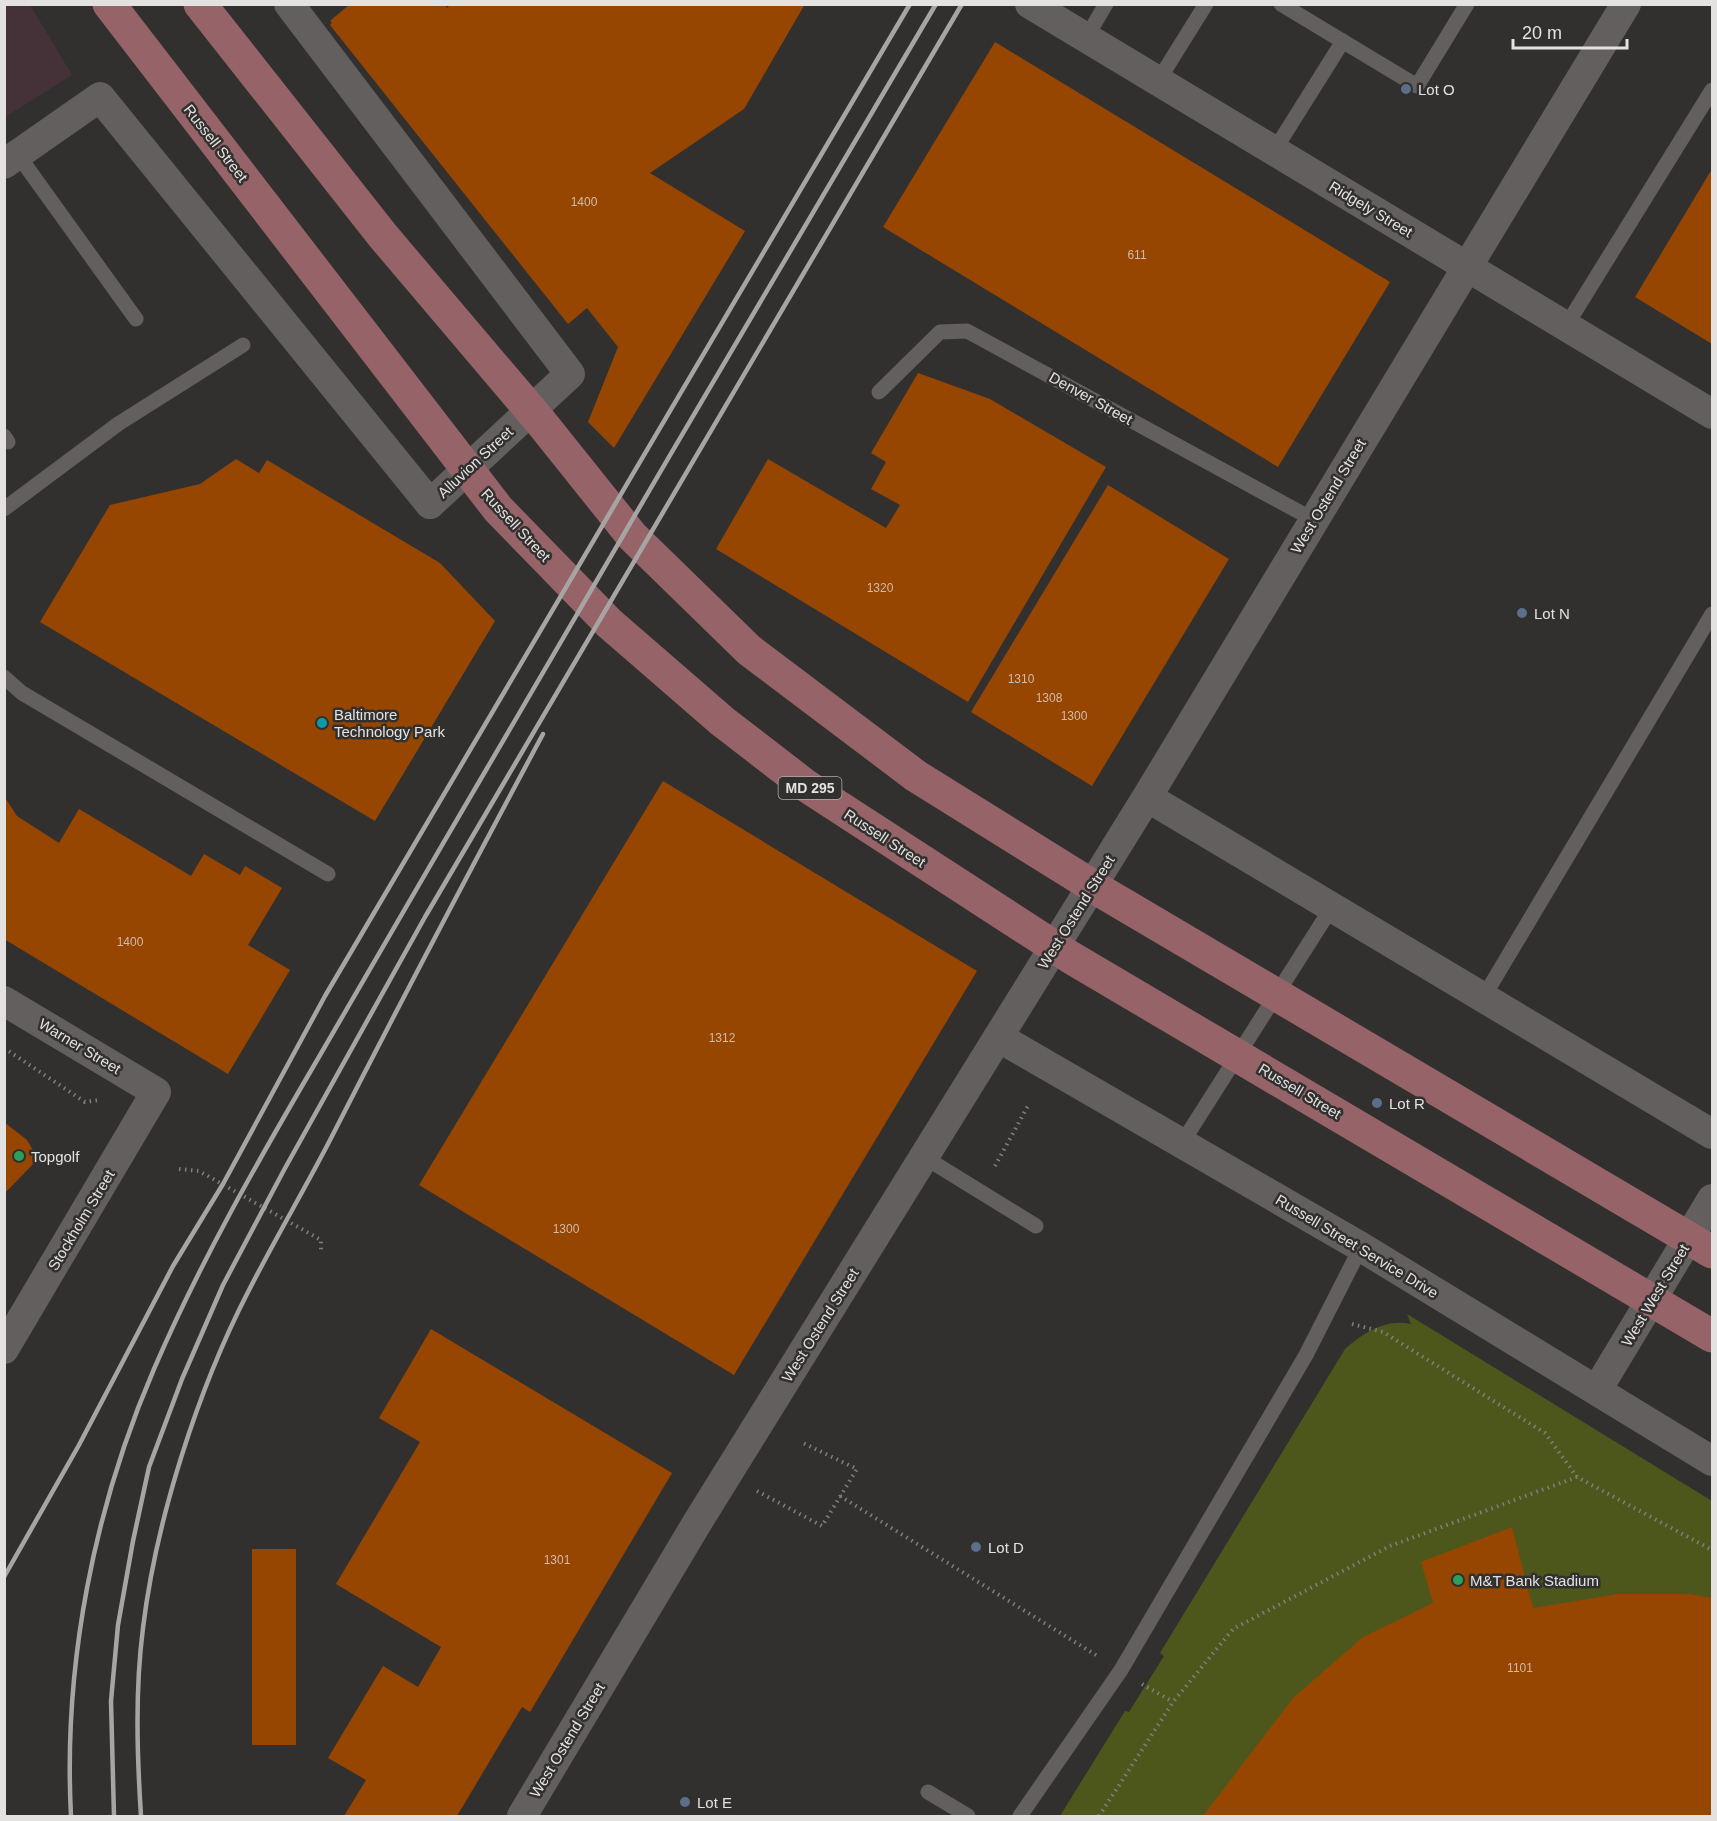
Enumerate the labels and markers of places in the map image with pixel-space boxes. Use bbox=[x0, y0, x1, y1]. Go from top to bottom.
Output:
place label: Lot O bbox=[1418, 81, 1455, 98]
marker: Lot O bbox=[1399, 82, 1413, 96]
place label: Lot N bbox=[1534, 605, 1570, 622]
marker: Lot N bbox=[1515, 606, 1529, 620]
place label: Baltimore Technology Park bbox=[334, 706, 445, 740]
marker: Baltimore Technology Park bbox=[315, 716, 329, 730]
place label: Lot R bbox=[1389, 1095, 1425, 1112]
marker: Lot R bbox=[1370, 1096, 1384, 1110]
place label: Topgolf bbox=[31, 1148, 80, 1165]
marker: Topgolf bbox=[12, 1149, 26, 1163]
place label: Lot D bbox=[988, 1539, 1024, 1556]
marker: Lot D bbox=[969, 1540, 983, 1554]
place label: M&T Bank Stadium bbox=[1470, 1572, 1599, 1589]
marker: M&T Bank Stadium bbox=[1451, 1573, 1465, 1587]
place label: Lot E bbox=[697, 1794, 732, 1811]
marker: Lot E bbox=[678, 1795, 692, 1809]

